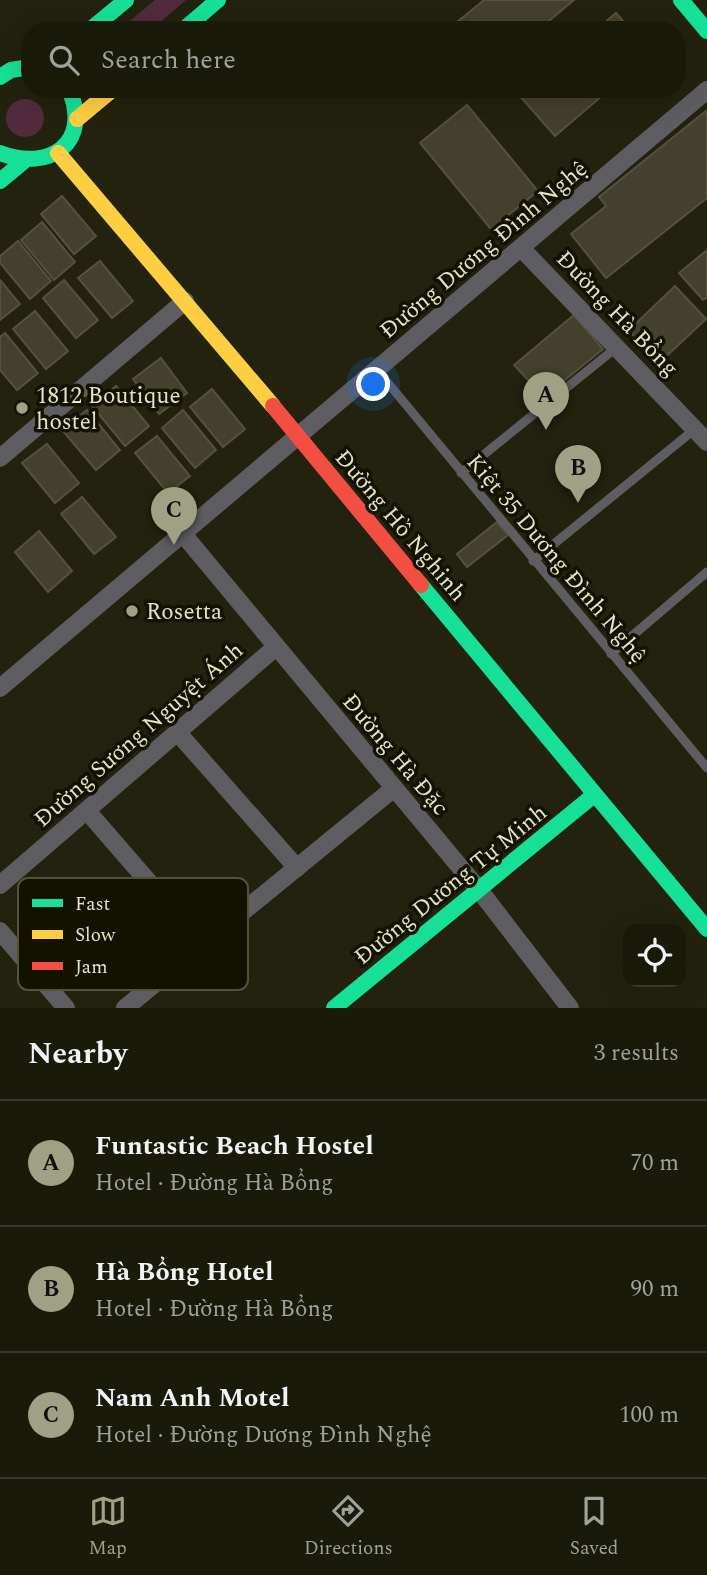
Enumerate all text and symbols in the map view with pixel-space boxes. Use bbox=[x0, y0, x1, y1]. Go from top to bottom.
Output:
search box bbox=[21, 21, 686, 98]
text: Search here bbox=[101, 40, 236, 80]
icon: search bbox=[45, 41, 83, 79]
street label: Đường Dương Đình Nghệ bbox=[372, 152, 596, 348]
street label: Đường Hà Bổng bbox=[547, 243, 686, 385]
your location bbox=[356, 367, 390, 401]
pin: A bbox=[523, 372, 569, 430]
place label: 1812 Boutique hostel bbox=[36, 379, 181, 440]
marker: 1812 Boutique hostel bbox=[14, 400, 30, 416]
street label: Đường Hồ Nghinh bbox=[326, 442, 474, 610]
pin: B bbox=[555, 445, 601, 503]
street label: Kiệt 35 Dương Đình Nghệ bbox=[457, 446, 654, 672]
pin: C bbox=[151, 487, 197, 545]
place label: Rosetta bbox=[146, 595, 222, 630]
marker: Rosetta bbox=[124, 603, 140, 619]
street label: Đường Sương Nguyệt Ánh bbox=[26, 634, 252, 836]
street label: Đường Hà Đặc bbox=[333, 686, 457, 824]
street label: Đường Dương Tự Minh bbox=[347, 796, 555, 974]
legend bbox=[18, 878, 248, 990]
text: Fast bbox=[75, 890, 111, 919]
text: Slow bbox=[75, 921, 116, 950]
map controls bbox=[623, 924, 686, 987]
button: locate bbox=[623, 924, 686, 987]
text: Jam bbox=[75, 953, 107, 982]
text: Nearby bbox=[28, 1031, 127, 1077]
text: 3 results bbox=[594, 1036, 679, 1071]
text: Funtastic Beach Hostel bbox=[95, 1126, 374, 1166]
text: A bbox=[42, 1146, 60, 1181]
text: 70 m bbox=[630, 1146, 679, 1181]
text: Hotel · Đường Hà Bổng bbox=[95, 1166, 333, 1201]
text: Hà Bổng Hotel bbox=[95, 1252, 273, 1292]
text: B bbox=[43, 1272, 59, 1307]
text: 90 m bbox=[630, 1272, 679, 1307]
text: Hotel · Đường Hà Bổng bbox=[95, 1292, 333, 1327]
text: Nam Anh Motel bbox=[95, 1378, 290, 1418]
text: C bbox=[43, 1398, 59, 1433]
text: 100 m bbox=[619, 1398, 679, 1433]
text: Hotel · Đường Dương Đình Nghệ bbox=[95, 1418, 432, 1453]
tab: Map bbox=[89, 1492, 127, 1563]
tab: Directions bbox=[304, 1492, 393, 1563]
tab: Saved bbox=[570, 1492, 618, 1563]

